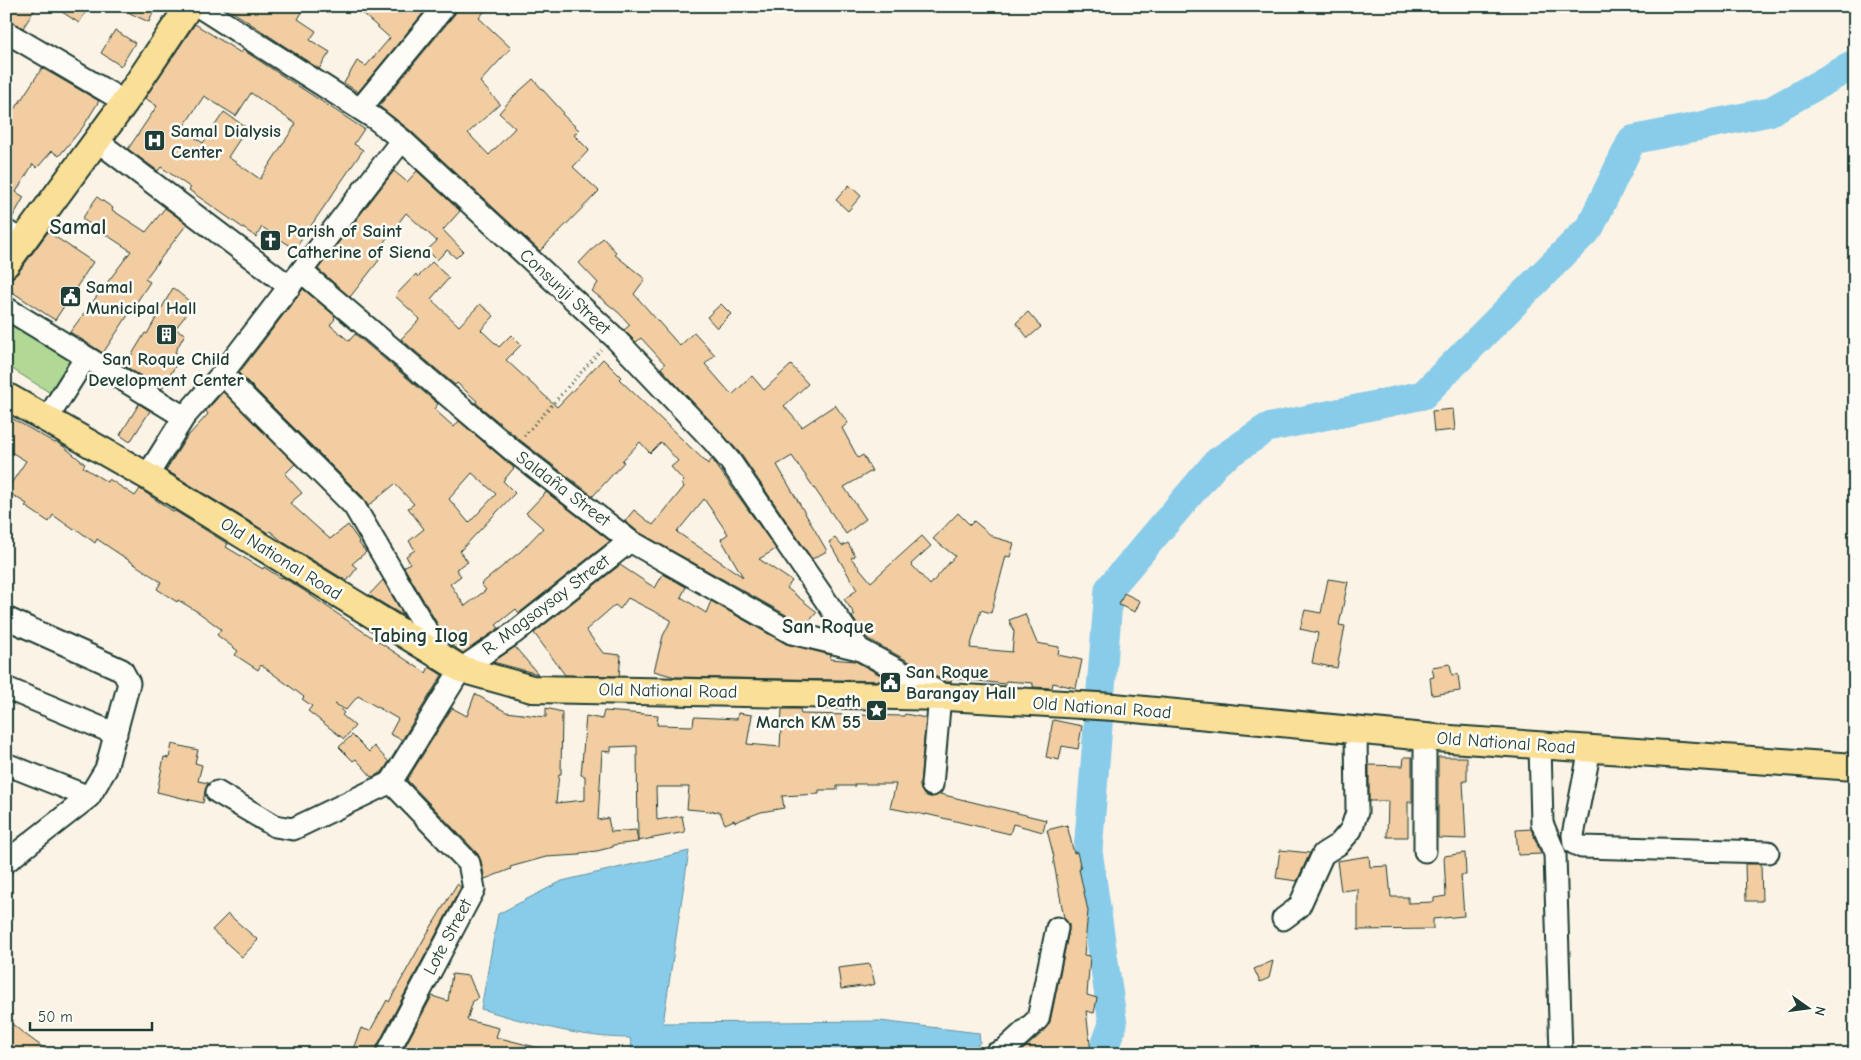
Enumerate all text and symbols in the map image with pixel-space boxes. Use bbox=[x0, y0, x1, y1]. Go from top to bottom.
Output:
place label: Samal Dialysis Center bbox=[171, 121, 281, 163]
hospital icon: Samal Dialysis Center bbox=[143, 129, 167, 153]
district label: Samal bbox=[49, 214, 107, 240]
place label: Parish of Saint Catherine of Siena bbox=[287, 221, 431, 263]
church icon: Parish of Saint Catherine of Siena bbox=[259, 229, 283, 253]
street label: Consunji Street bbox=[515, 245, 615, 340]
place label: Samal Municipal Hall bbox=[86, 277, 196, 319]
public building icon: Samal Municipal Hall bbox=[58, 285, 82, 309]
building icon: San Roque Child Development Center bbox=[154, 322, 178, 346]
place label: San Roque Child Development Center bbox=[88, 349, 244, 391]
street label: Saldaña Street bbox=[512, 447, 615, 532]
street label: Old National Road bbox=[216, 513, 346, 605]
street label: R. Magsaysay Street bbox=[478, 550, 615, 660]
district label: San Roque bbox=[782, 615, 874, 638]
district label: Tabing Ilog bbox=[371, 624, 469, 647]
place label: San Roque Barangay Hall bbox=[906, 662, 1016, 704]
public building icon: San Roque Barangay Hall bbox=[878, 670, 902, 694]
street label: Old National Road bbox=[598, 679, 738, 703]
place label: Death March KM 55 bbox=[756, 691, 861, 733]
street label: Old National Road bbox=[1032, 693, 1172, 723]
place icon: Death March KM 55 bbox=[865, 699, 889, 723]
street label: Old National Road bbox=[1436, 728, 1576, 758]
street label: Lote Street bbox=[419, 895, 477, 978]
north arrow bbox=[1784, 982, 1834, 1032]
scale bar bbox=[30, 1000, 152, 1032]
text: N bbox=[1811, 1005, 1829, 1018]
text: 50 m bbox=[38, 1008, 73, 1026]

